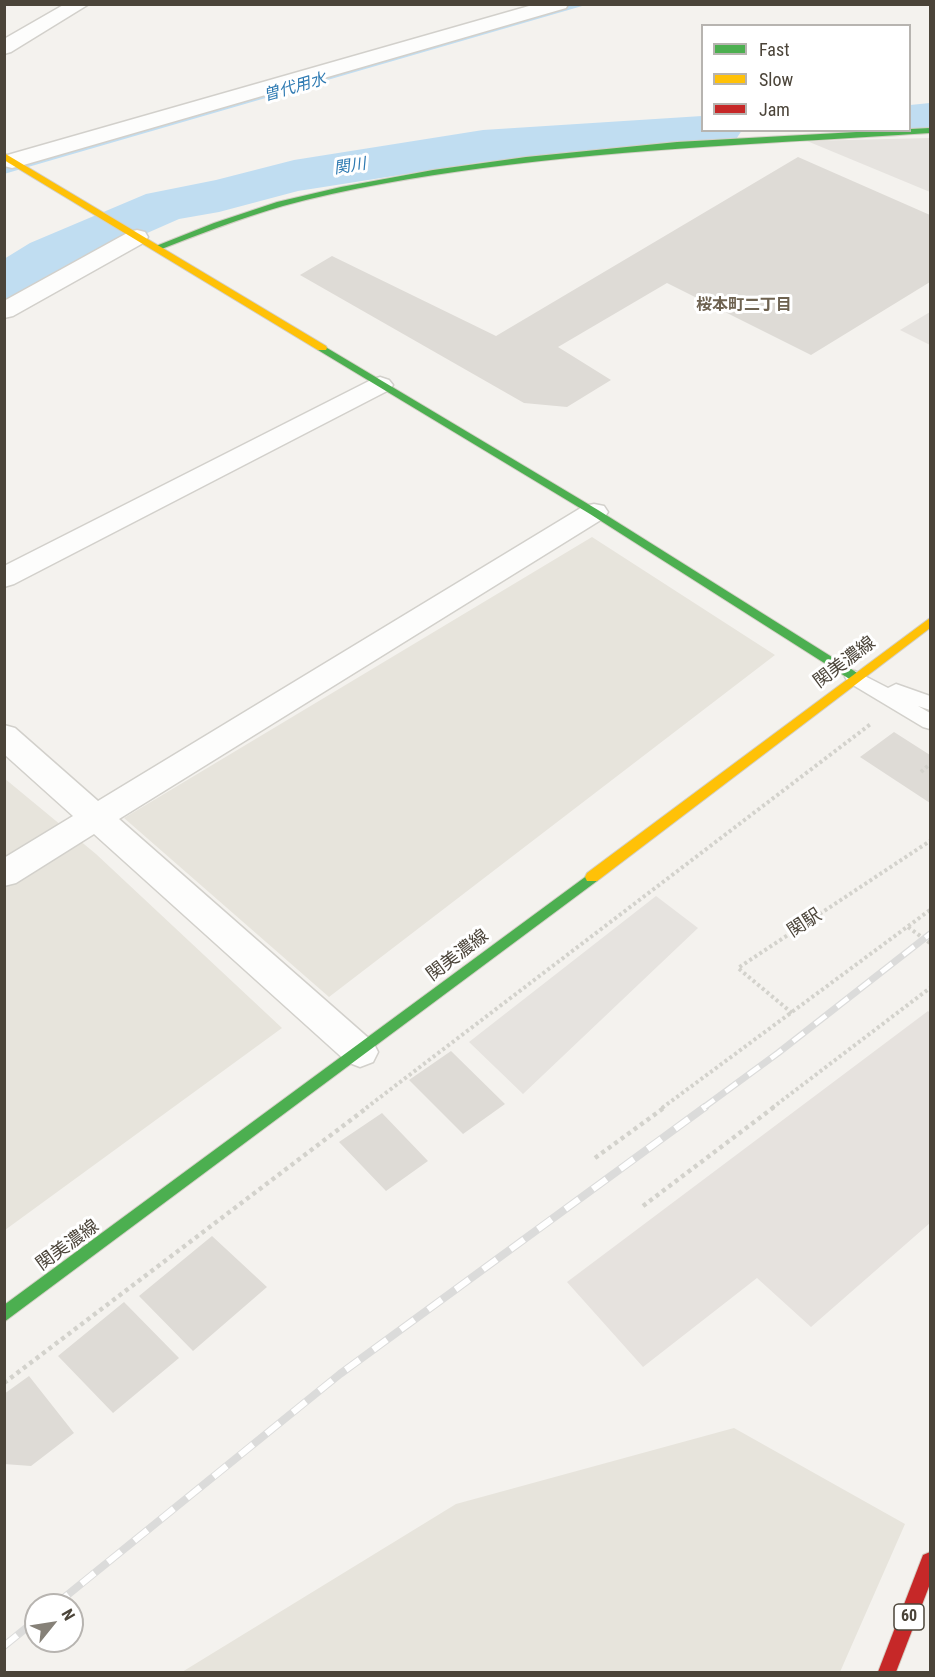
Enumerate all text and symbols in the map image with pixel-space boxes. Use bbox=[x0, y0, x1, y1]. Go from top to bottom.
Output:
legend bbox=[701, 24, 911, 132]
text: Fast bbox=[759, 39, 790, 60]
text: Slow bbox=[759, 69, 793, 90]
water label: 曽代用水 bbox=[262, 70, 328, 106]
text: Jam bbox=[759, 99, 790, 120]
water label: 関川 bbox=[333, 155, 367, 179]
district label: 桜本町二丁目 bbox=[696, 296, 792, 316]
street label: 関美濃線 bbox=[810, 633, 880, 693]
street label: 関駅 bbox=[784, 905, 826, 943]
street label: 関美濃線 bbox=[423, 926, 493, 986]
street label: 関美濃線 bbox=[33, 1216, 103, 1276]
north arrow bbox=[24, 1593, 84, 1653]
road number: 60 bbox=[894, 1604, 924, 1630]
text: N bbox=[58, 1606, 79, 1624]

